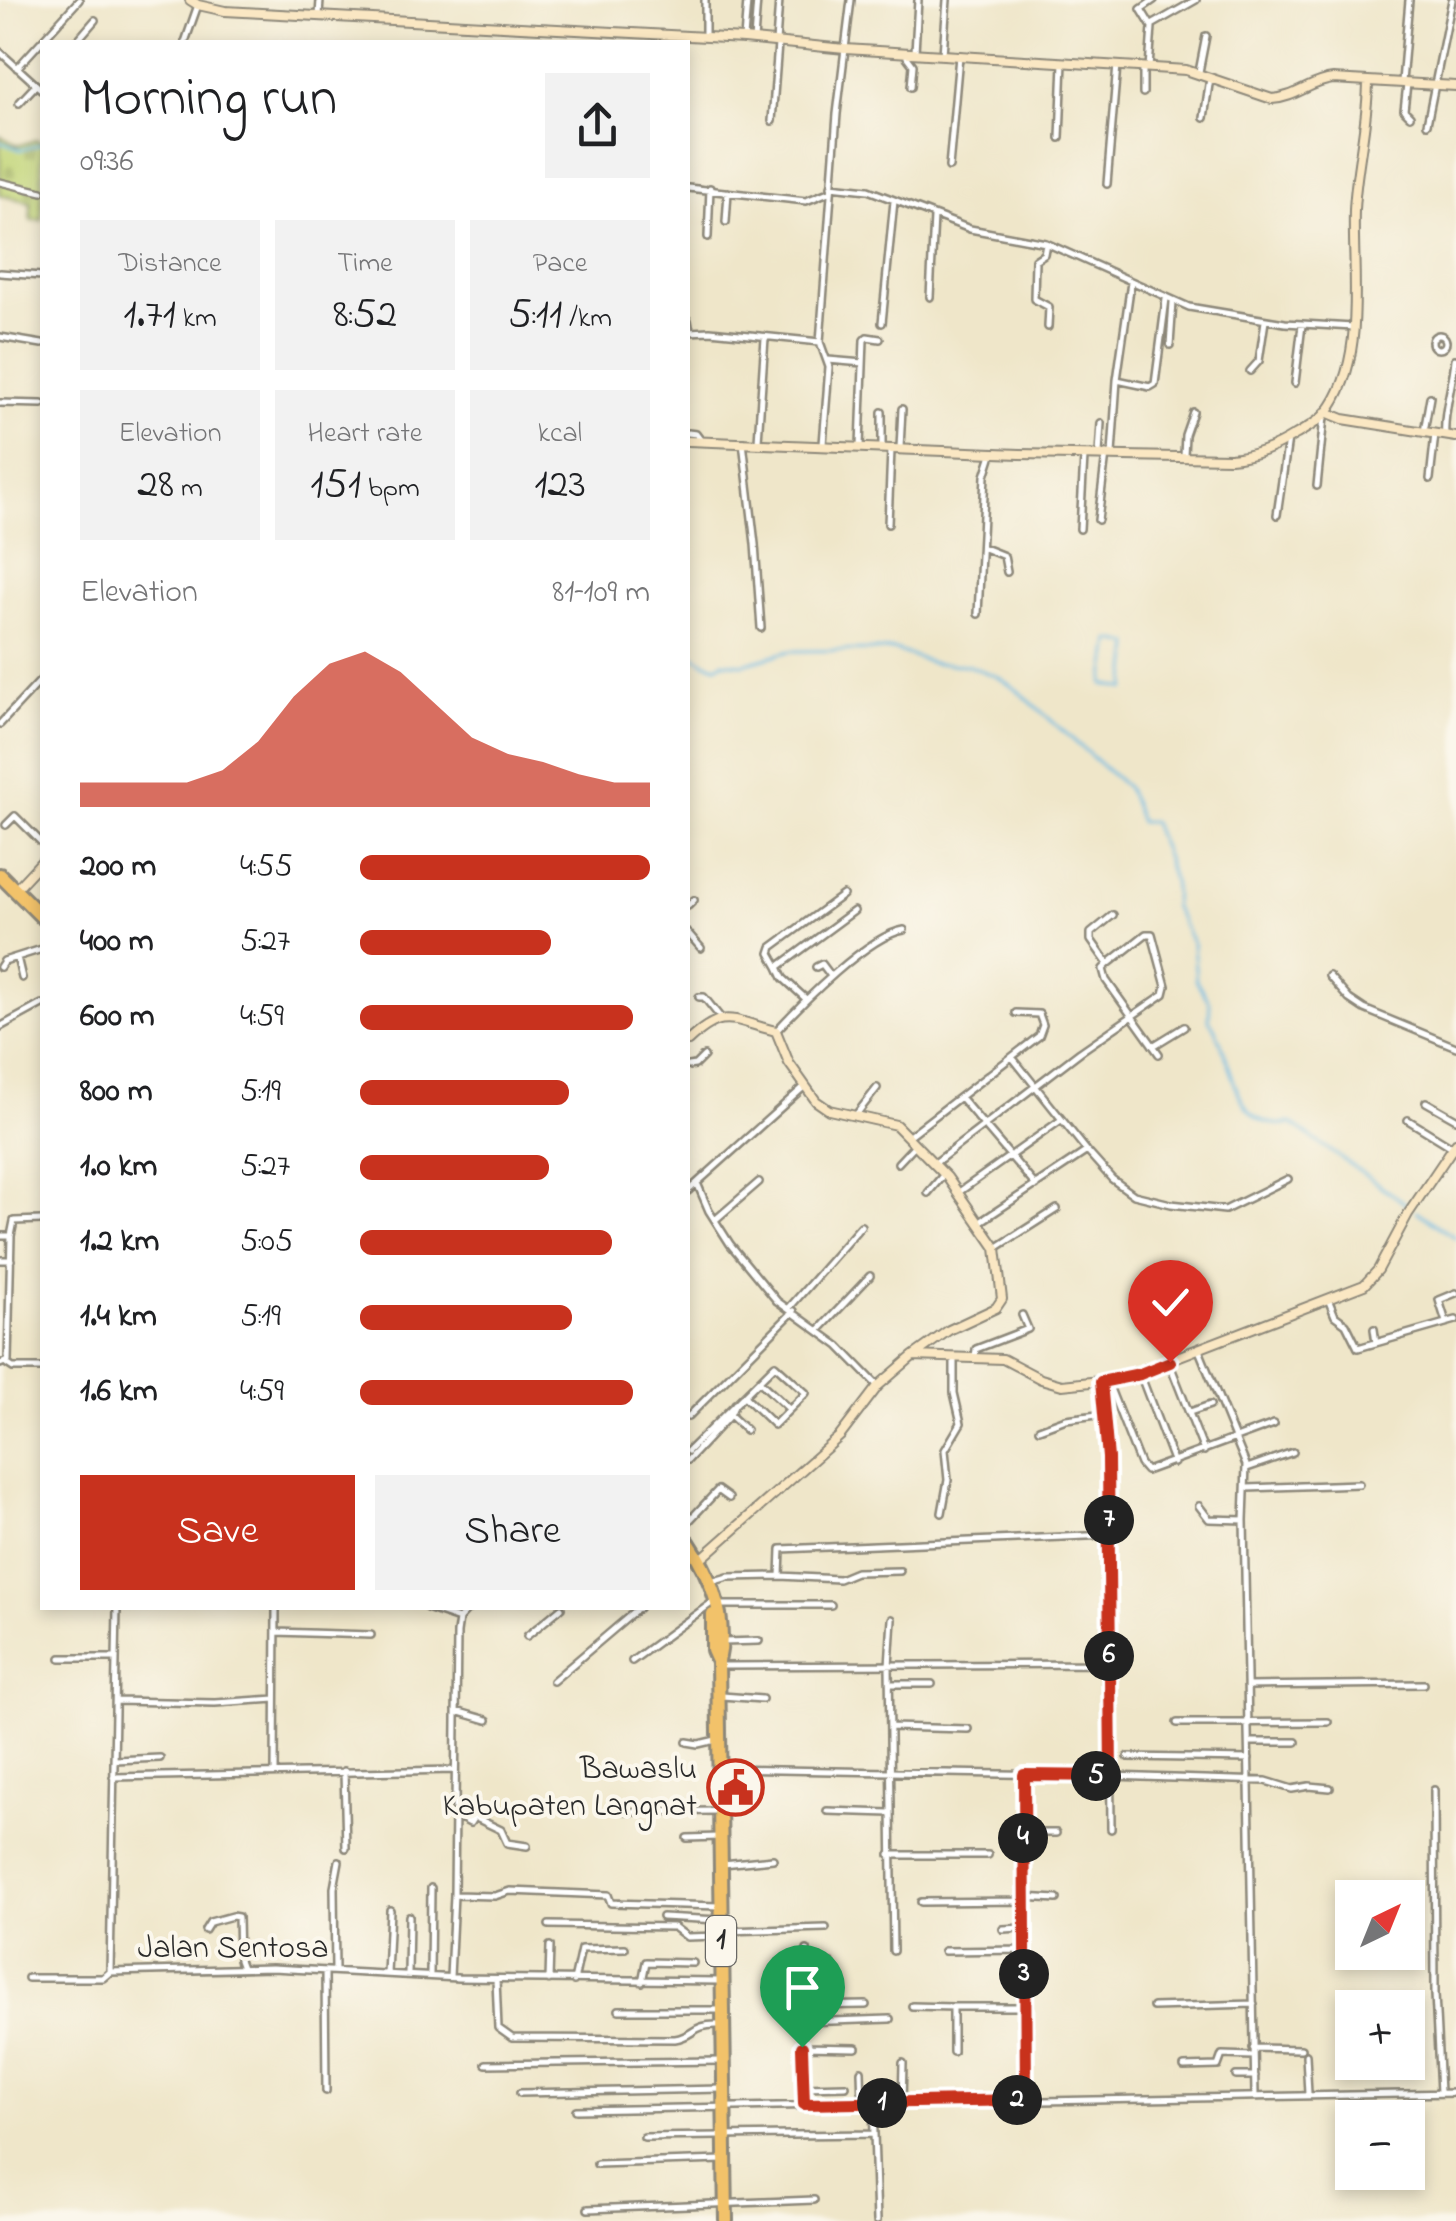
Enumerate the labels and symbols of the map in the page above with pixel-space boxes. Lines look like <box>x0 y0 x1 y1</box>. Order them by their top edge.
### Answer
pin <box>1128 1260 1213 1363</box>
pin: 7 <box>1084 1495 1134 1545</box>
pin: 6 <box>1084 1631 1134 1681</box>
place label: Bawaslu Kabupaten Langnat <box>442 1747 697 1831</box>
pin: 5 <box>1071 1751 1121 1801</box>
public building icon: Bawaslu Kabupaten Langnat <box>706 1758 766 1818</box>
pin: 4 <box>998 1813 1048 1863</box>
north arrow <box>1335 1880 1425 1970</box>
road number: 1 <box>706 1916 736 1966</box>
street label: Jalan Sentosa <box>138 1926 328 1973</box>
pin <box>760 1945 845 2048</box>
pin: 3 <box>999 1949 1049 1999</box>
pin: 2 <box>992 2075 1042 2125</box>
pin: 1 <box>857 2078 907 2128</box>

